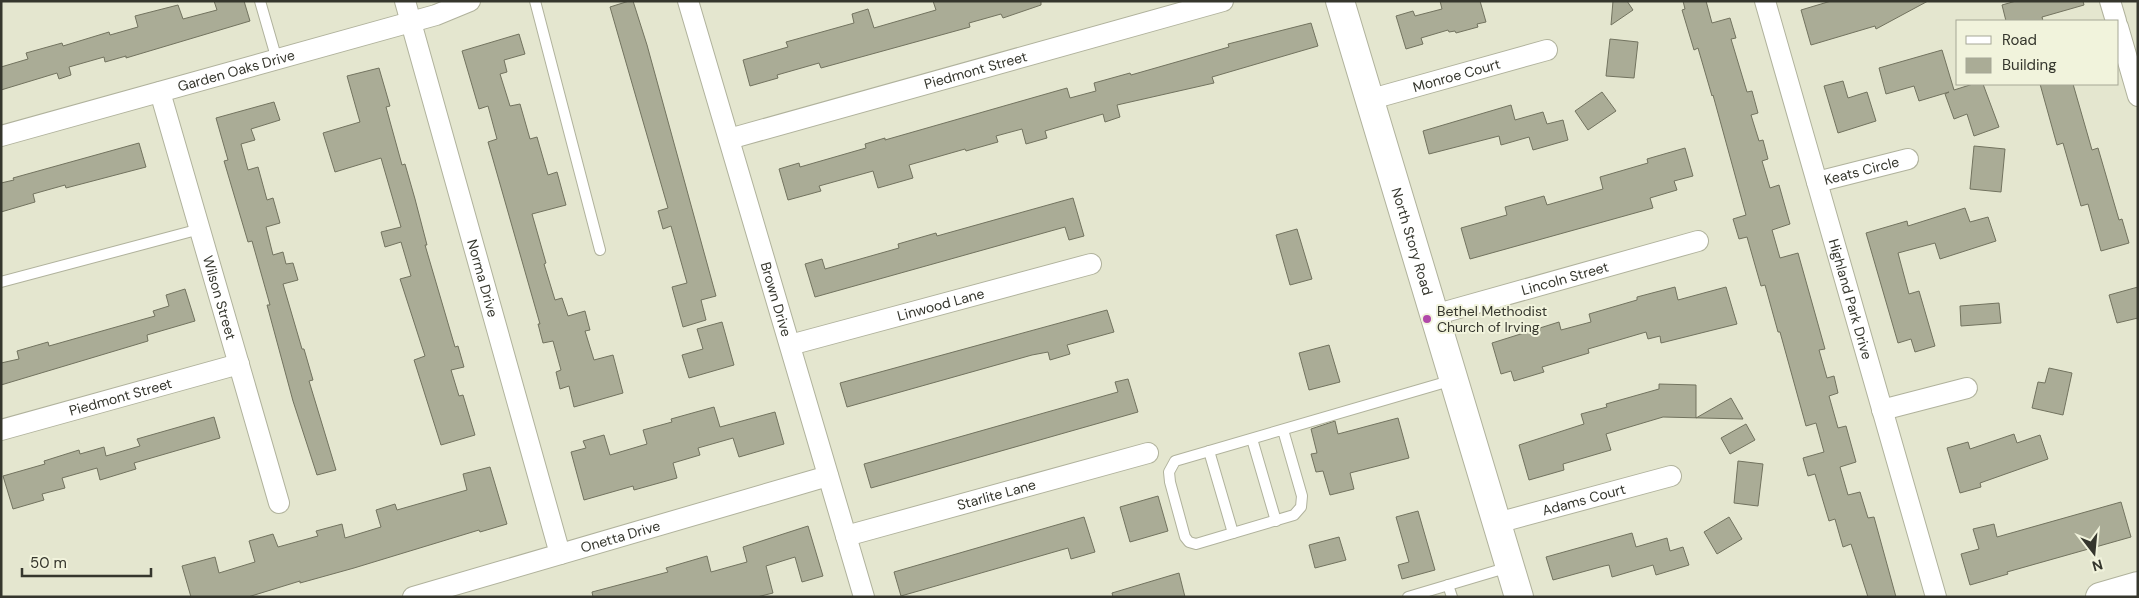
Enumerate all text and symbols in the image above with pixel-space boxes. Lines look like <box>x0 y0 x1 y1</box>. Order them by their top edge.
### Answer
legend <box>1956 20 2119 85</box>
text: Road <box>2002 30 2037 50</box>
street label: Garden Oaks Drive <box>175 46 297 95</box>
street label: Piedmont Street <box>922 47 1029 93</box>
street label: Monroe Court <box>1411 54 1502 96</box>
text: Building <box>2002 55 2057 75</box>
street label: Keats Circle <box>1822 153 1901 189</box>
street label: North Story Road <box>1388 185 1437 297</box>
street label: Norma Drive <box>463 237 502 319</box>
street label: Highland Park Drive <box>1825 237 1876 361</box>
street label: Wilson Street <box>199 253 240 342</box>
street label: Lincoln Street <box>1519 258 1611 299</box>
street label: Brown Drive <box>757 260 796 339</box>
street label: Linwood Lane <box>895 284 986 325</box>
place label: Bethel Methodist Church of Irving <box>1437 302 1547 336</box>
marker: Bethel Methodist Church of Irving <box>1421 313 1433 325</box>
street label: Piedmont Street <box>67 374 174 420</box>
street label: Starlite Lane <box>955 475 1038 514</box>
street label: Adams Court <box>1540 480 1628 519</box>
street label: Onetta Drive <box>578 516 662 557</box>
north arrow <box>2069 528 2119 578</box>
scale bar <box>22 546 151 578</box>
text: 50 m <box>30 553 67 573</box>
text: N <box>2090 555 2105 576</box>

